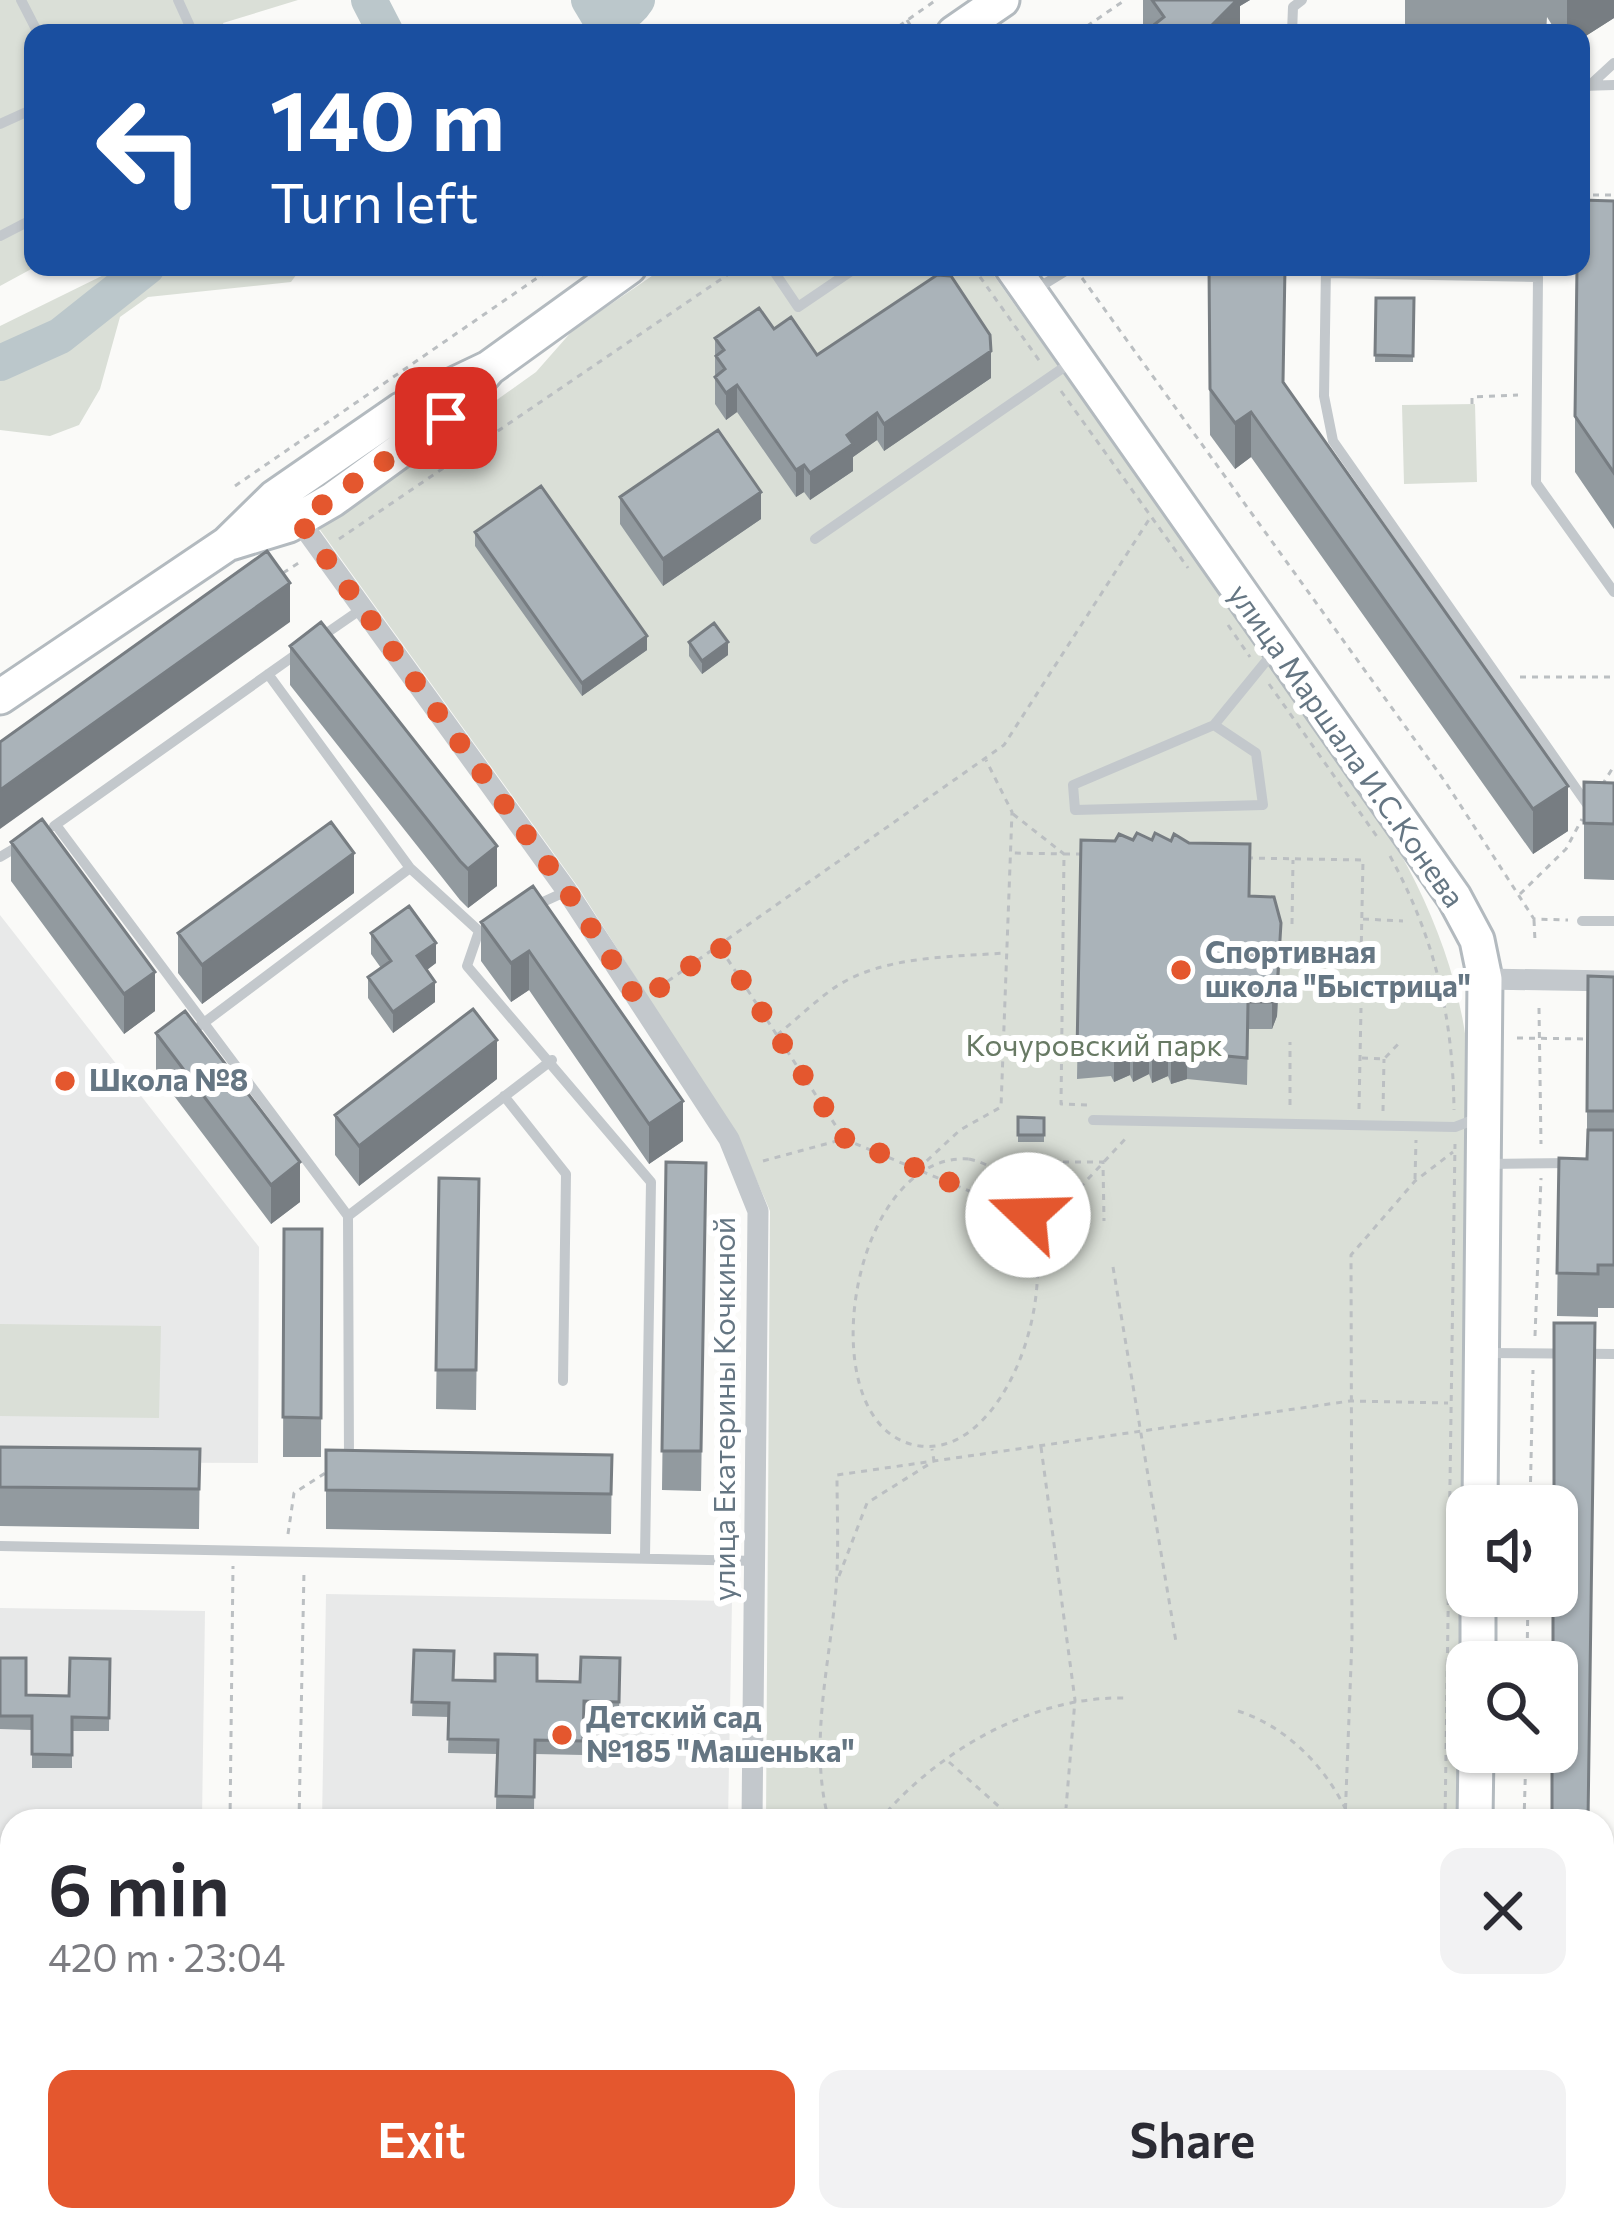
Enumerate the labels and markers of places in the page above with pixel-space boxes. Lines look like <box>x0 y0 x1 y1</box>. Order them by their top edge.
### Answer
pin <box>395 367 497 469</box>
place label: Спортивная школа "Быстрица" <box>1205 932 1471 1003</box>
marker: Спортивная школа "Быстрица" <box>1168 957 1194 983</box>
place label: Школа №8 <box>89 1060 248 1097</box>
marker: Школа №8 <box>52 1068 78 1094</box>
place label: Детский сад №185 "Машенька" <box>586 1697 855 1768</box>
marker: Детский сад №185 "Машенька" <box>549 1722 575 1748</box>

